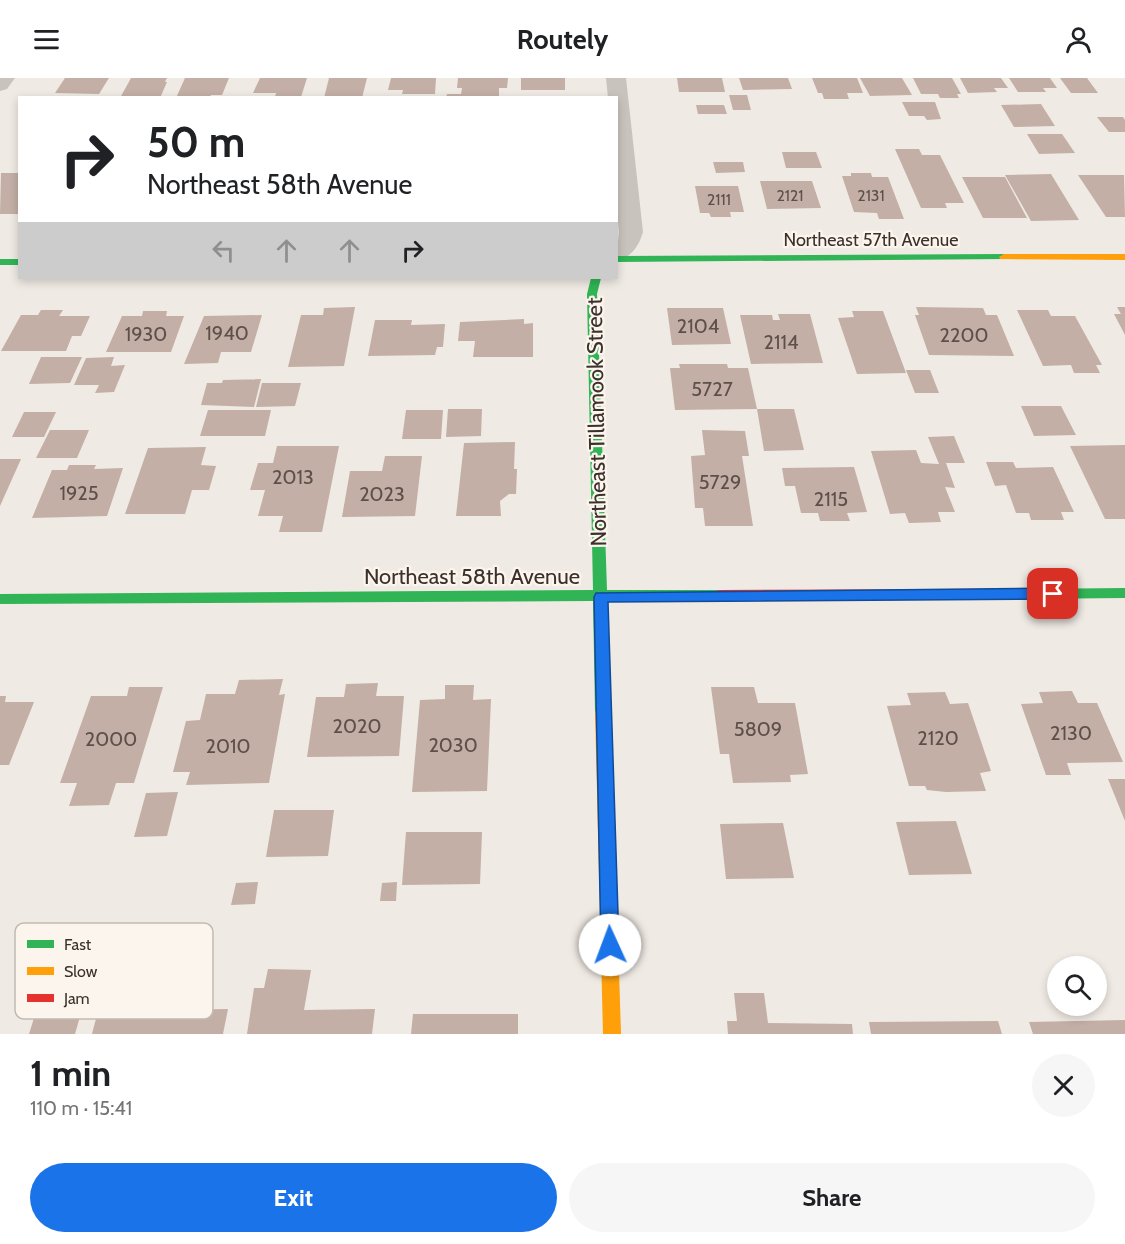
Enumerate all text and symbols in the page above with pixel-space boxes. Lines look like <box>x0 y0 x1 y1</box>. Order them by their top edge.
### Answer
icon: menu <box>30 23 63 56</box>
text: Routely <box>517 23 608 56</box>
icon: person <box>1062 23 1095 56</box>
text: 50 m <box>147 116 245 168</box>
icon: right <box>48 120 126 198</box>
text: Northeast 58th Avenue <box>147 168 412 201</box>
house number: 2121 <box>776 186 804 205</box>
house number: 2131 <box>857 186 885 205</box>
house number: 2111 <box>707 190 731 209</box>
street label: Northeast 57th Avenue <box>784 229 959 251</box>
icon: left <box>207 234 240 267</box>
icon: ahead <box>270 234 303 267</box>
icon: ahead <box>333 234 366 267</box>
icon: right <box>396 234 429 267</box>
street label: Northeast Tillamook Street <box>581 297 612 547</box>
house number: 2104 <box>677 314 720 338</box>
house number: 1940 <box>205 321 249 345</box>
house number: 1930 <box>125 322 167 346</box>
house number: 2200 <box>940 323 988 347</box>
house number: 2114 <box>763 330 799 354</box>
house number: 5727 <box>691 377 733 401</box>
house number: 2013 <box>272 465 314 489</box>
house number: 5729 <box>699 470 741 494</box>
house number: 1925 <box>59 481 99 505</box>
house number: 2023 <box>359 482 405 506</box>
house number: 2115 <box>814 487 848 511</box>
street label: Northeast 58th Avenue <box>364 563 580 590</box>
pin <box>1027 568 1078 619</box>
icon: arrive <box>1036 577 1069 610</box>
house number: 2020 <box>333 714 381 738</box>
house number: 5809 <box>734 717 782 741</box>
house number: 2130 <box>1050 721 1092 745</box>
house number: 2120 <box>917 726 959 750</box>
house number: 2000 <box>85 727 137 751</box>
house number: 2030 <box>428 733 478 757</box>
house number: 2010 <box>206 734 250 758</box>
position arrow <box>578 913 642 977</box>
legend <box>15 923 213 1019</box>
text: Fast <box>64 935 92 954</box>
map controls <box>1047 956 1107 1016</box>
button: search <box>1047 956 1107 1016</box>
text: Slow <box>64 962 98 981</box>
text: Jam <box>63 989 90 1008</box>
text: 1 min <box>30 1051 111 1095</box>
button: close <box>1032 1054 1095 1117</box>
text: 110 m · 15:41 <box>30 1096 132 1120</box>
button: Exit <box>30 1163 557 1232</box>
button: Share <box>569 1163 1095 1232</box>

